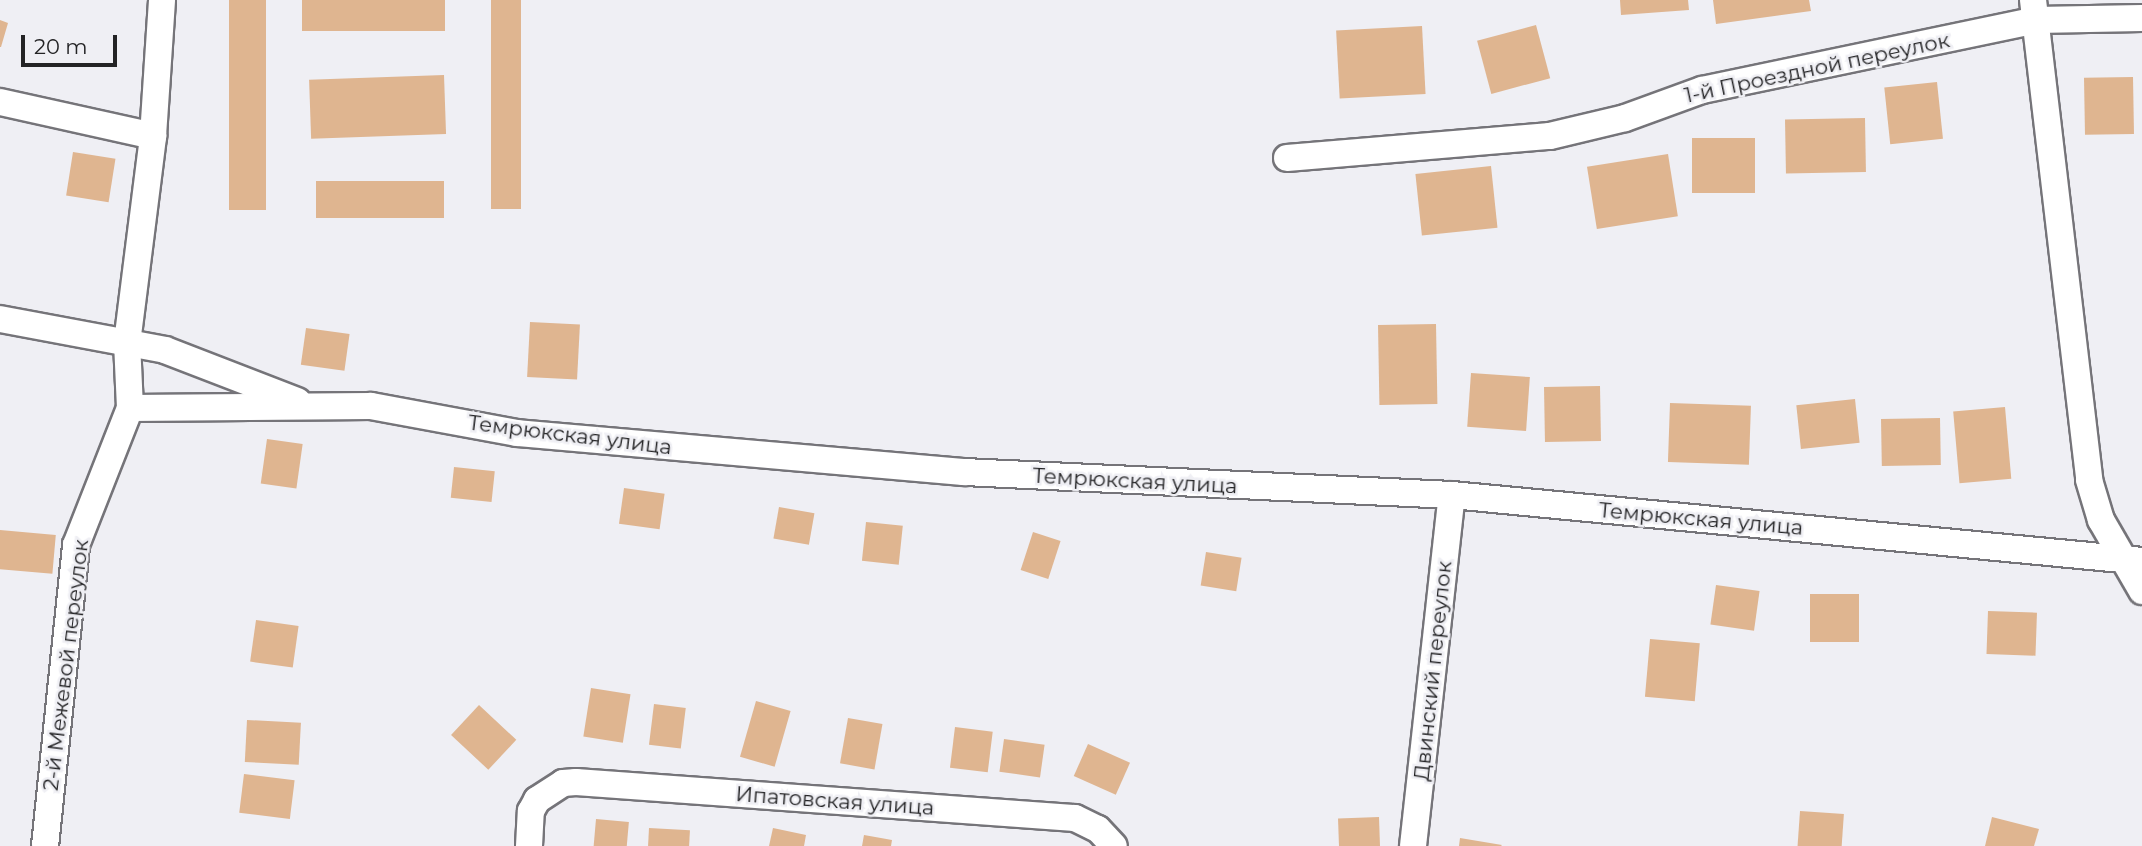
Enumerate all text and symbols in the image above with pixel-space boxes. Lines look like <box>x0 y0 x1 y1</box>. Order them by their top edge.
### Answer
scale bar <box>24 21 121 65</box>
street label: 1-й Проездной переулок <box>1682 28 1952 108</box>
text: 20 m <box>34 34 88 59</box>
street label: Темрюкская улица <box>467 410 673 460</box>
street label: Темрюкская улица <box>1032 463 1238 499</box>
street label: Темрюкская улица <box>1598 498 1804 540</box>
street label: 2-й Межевой переулок <box>38 538 94 792</box>
street label: Двинский переулок <box>1409 560 1457 782</box>
street label: Ипатовская улица <box>735 781 935 821</box>

